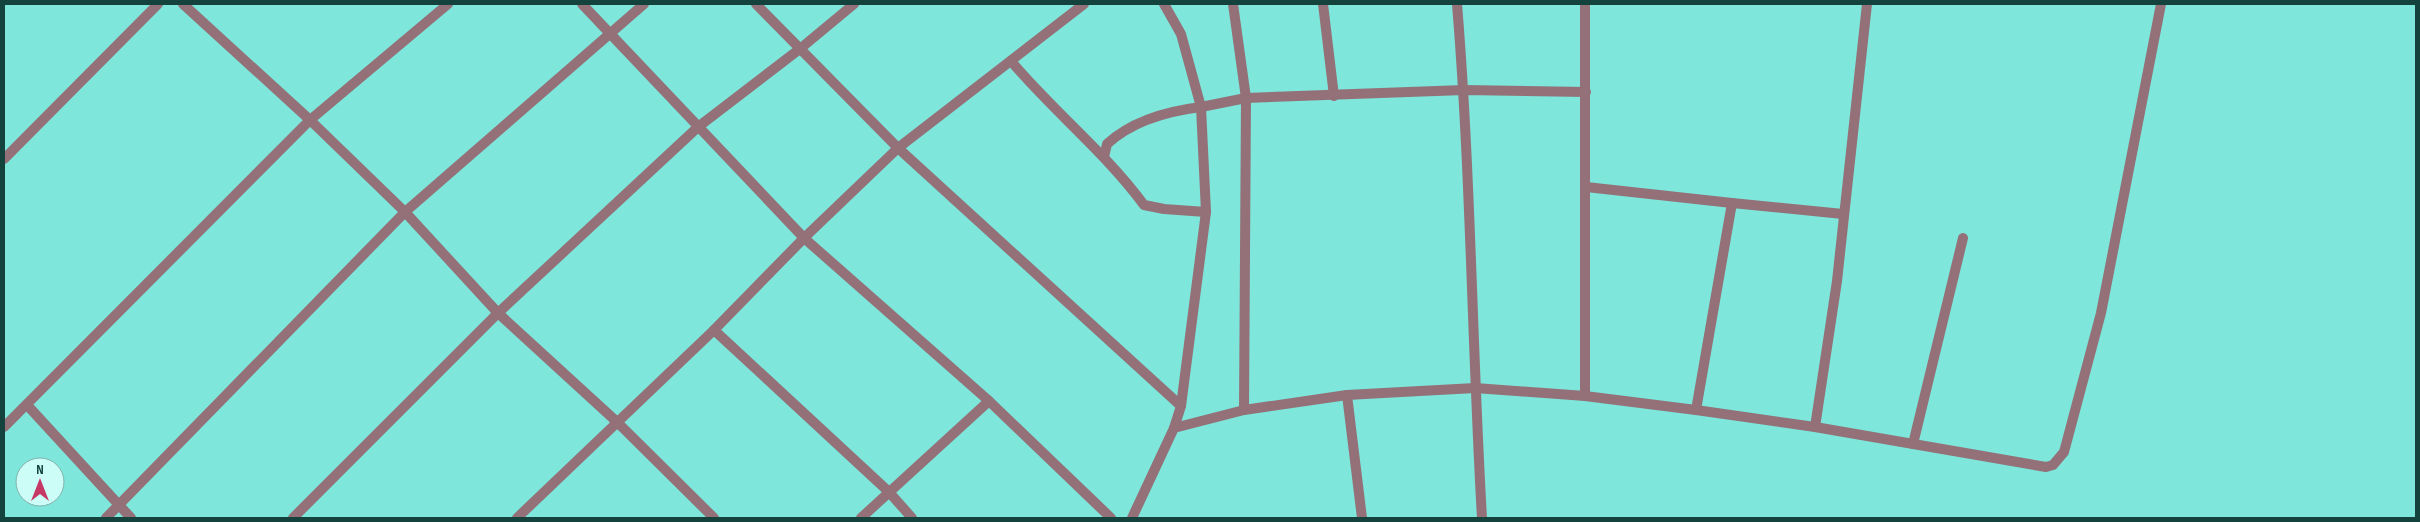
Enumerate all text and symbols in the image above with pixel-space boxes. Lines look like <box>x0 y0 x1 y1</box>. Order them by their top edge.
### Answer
north arrow <box>15 457 65 507</box>
text: N <box>36 461 44 478</box>

